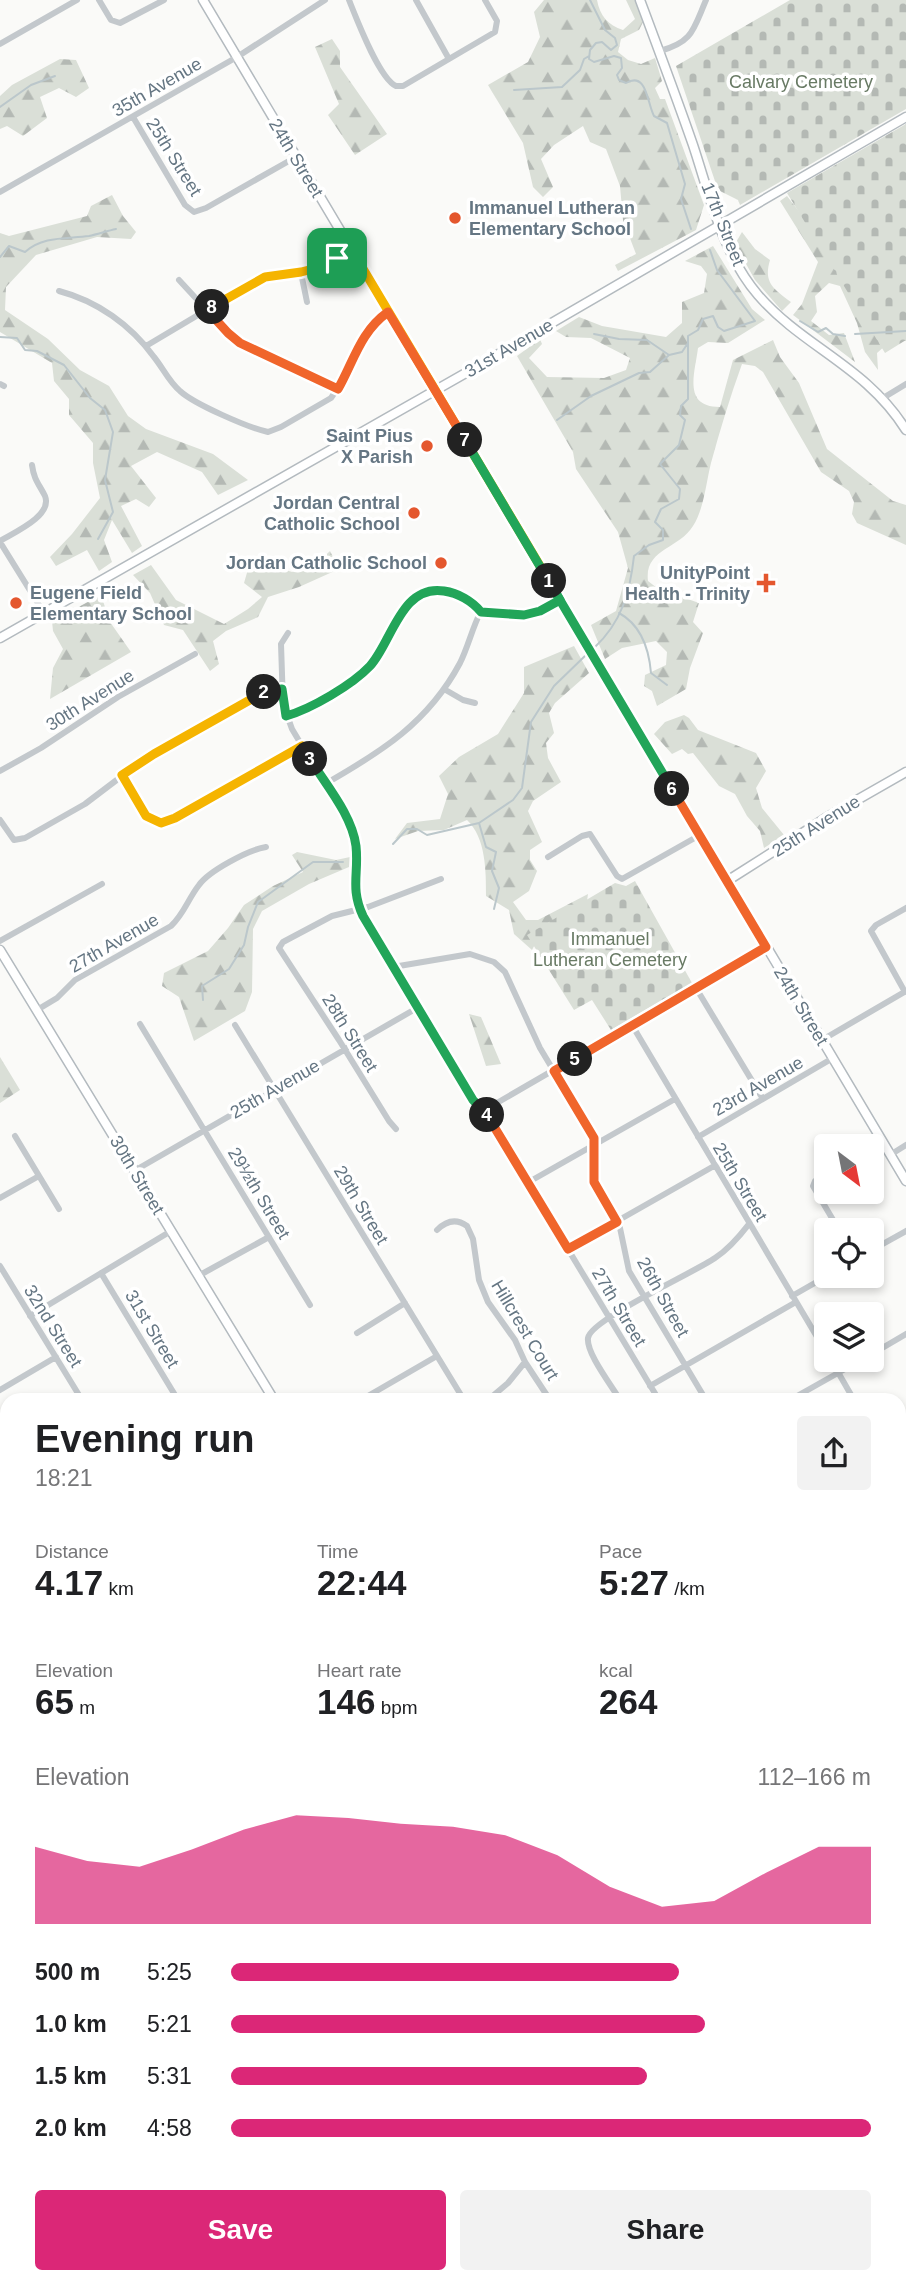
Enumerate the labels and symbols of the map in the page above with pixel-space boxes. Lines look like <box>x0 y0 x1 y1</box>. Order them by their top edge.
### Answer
street label: 35th Avenue <box>109 53 205 121</box>
park label: Calvary Cemetery <box>729 72 873 92</box>
street label: 25th Street <box>142 114 206 200</box>
street label: 24th Street <box>265 115 327 201</box>
street label: 17th Street <box>697 179 749 269</box>
place label: Immanuel Lutheran Elementary School <box>469 198 635 239</box>
marker: Immanuel Lutheran Elementary School <box>447 210 463 226</box>
pin <box>307 228 367 288</box>
pin: 8 <box>194 290 230 324</box>
street label: 31st Avenue <box>461 315 557 381</box>
pin: 7 <box>448 422 482 458</box>
place label: Saint Pius X Parish <box>326 426 413 467</box>
marker: Saint Pius X Parish <box>419 438 435 454</box>
place label: Jordan Central Catholic School <box>264 493 400 534</box>
marker: Jordan Central Catholic School <box>406 505 422 521</box>
place label: Jordan Catholic School <box>226 553 427 573</box>
marker: Jordan Catholic School <box>433 555 449 571</box>
place label: UnityPoint Health - Trinity <box>625 563 750 604</box>
pin: 1 <box>532 564 566 598</box>
marker: UnityPoint Health - Trinity <box>756 573 776 593</box>
place label: Eugene Field Elementary School <box>30 583 192 624</box>
marker: Eugene Field Elementary School <box>8 595 24 611</box>
street label: 30th Avenue <box>42 665 138 735</box>
pin: 2 <box>246 674 282 710</box>
pin: 3 <box>292 742 328 776</box>
pin: 6 <box>654 772 690 806</box>
street label: 25th Avenue <box>768 791 864 861</box>
street label: 27th Avenue <box>66 909 162 977</box>
park label: Immanuel Lutheran Cemetery <box>533 929 687 970</box>
street label: 24th Street <box>770 963 832 1049</box>
street label: 28th Street <box>318 990 382 1076</box>
pin: 5 <box>558 1042 592 1076</box>
street label: 23rd Avenue <box>709 1052 807 1120</box>
street label: 25th Avenue <box>227 1055 323 1123</box>
pin: 4 <box>470 1098 504 1132</box>
street label: 30th Street <box>106 1132 168 1218</box>
north arrow <box>814 1134 884 1204</box>
street label: 25th Street <box>709 1139 771 1225</box>
street label: 29½th Street <box>224 1144 294 1242</box>
street label: 29th Street <box>330 1162 392 1248</box>
street label: 26th Street <box>633 1254 693 1340</box>
street label: 27th Street <box>588 1264 650 1350</box>
street label: Hillcrest Court <box>487 1276 563 1384</box>
street label: 32nd Street <box>20 1281 86 1371</box>
street label: 31st Street <box>121 1287 183 1371</box>

